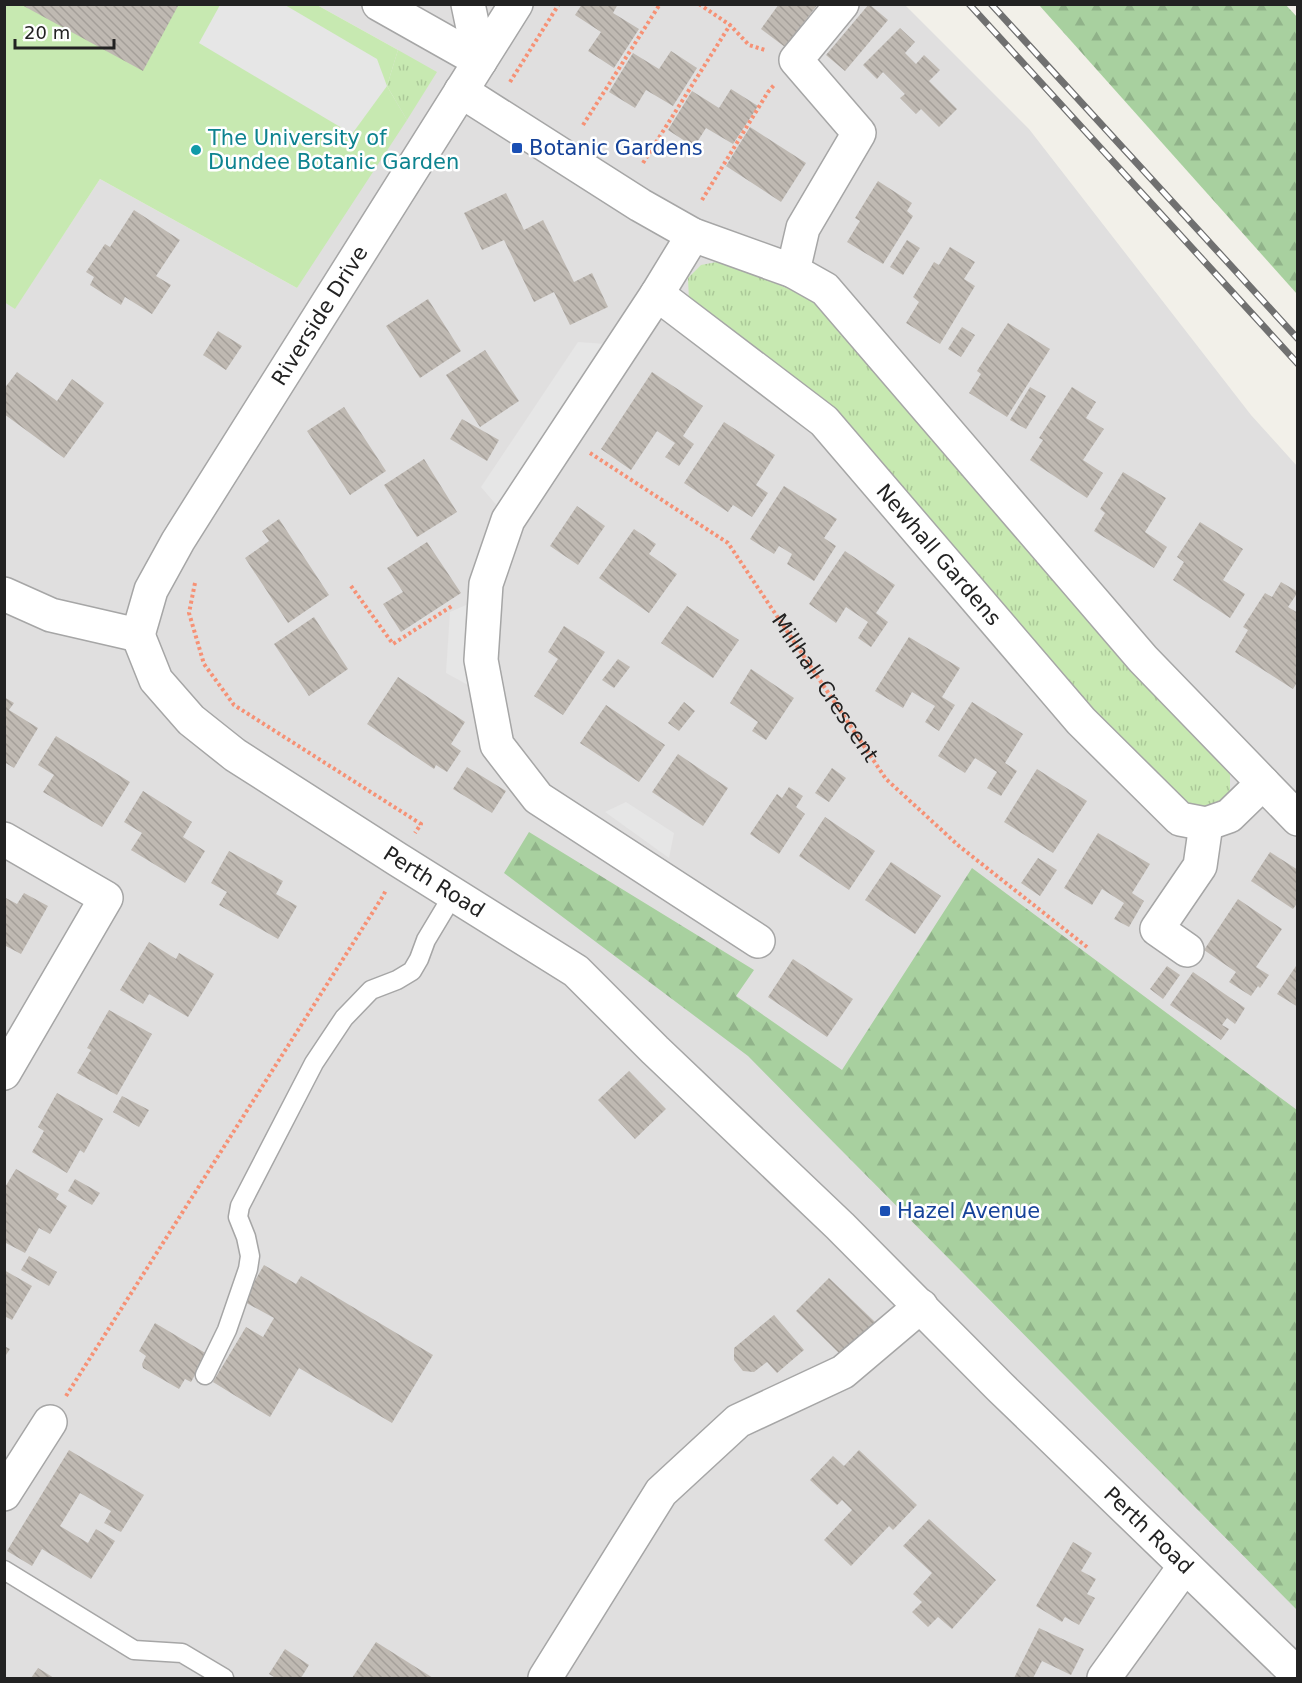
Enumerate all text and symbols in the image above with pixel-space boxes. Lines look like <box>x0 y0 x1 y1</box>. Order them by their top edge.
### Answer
scale bar <box>15 12 114 50</box>
text: 20 m <box>24 22 70 43</box>
place label: The University of Dundee Botanic Garden <box>207 126 459 174</box>
place label: Botanic Gardens <box>529 136 703 160</box>
marker: Botanic Gardens <box>510 141 524 155</box>
marker: The University of Dundee Botanic Garden <box>189 143 203 157</box>
street label: Riverside Drive <box>267 242 373 390</box>
street label: Newhall Gardens <box>872 479 1006 630</box>
street label: Millhall Crescent <box>767 609 883 766</box>
street label: Perth Road <box>379 842 489 923</box>
place label: Hazel Avenue <box>897 1199 1040 1223</box>
marker: Hazel Avenue <box>878 1204 892 1218</box>
street label: Perth Road <box>1099 1482 1198 1579</box>

